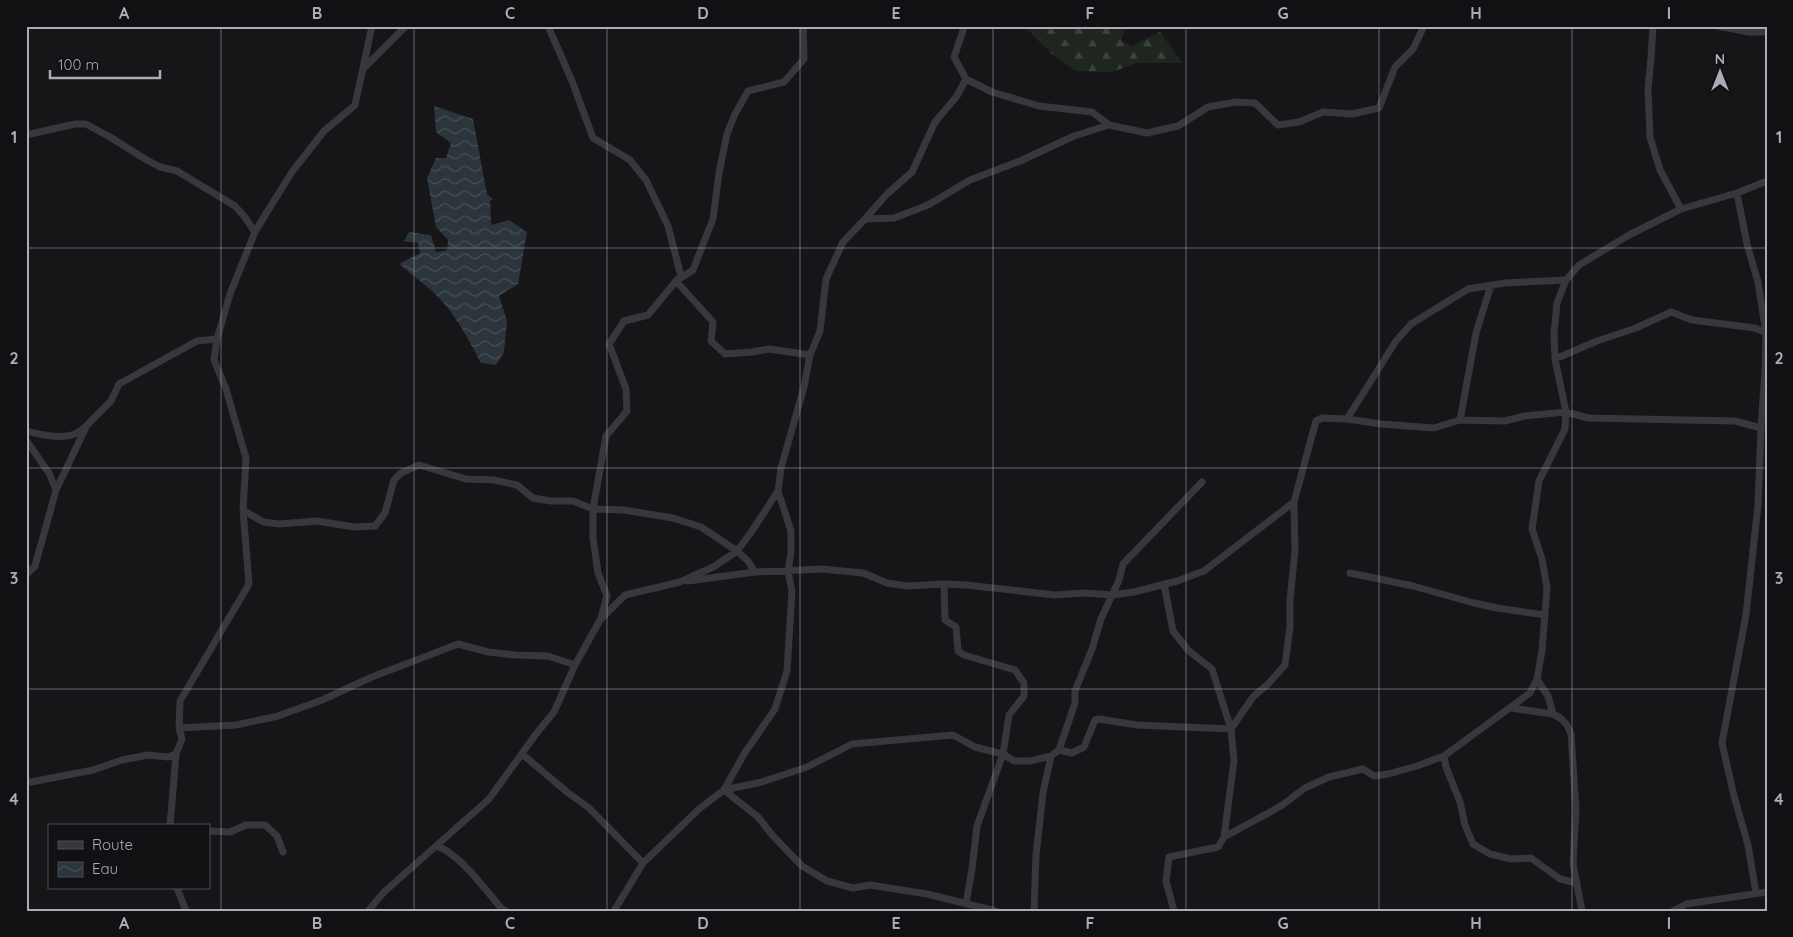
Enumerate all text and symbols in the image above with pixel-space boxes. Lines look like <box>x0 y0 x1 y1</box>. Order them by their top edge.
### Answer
text: A <box>119 3 130 23</box>
text: B <box>312 3 322 23</box>
text: C <box>505 3 515 23</box>
text: D <box>697 3 709 23</box>
text: E <box>891 3 901 23</box>
text: F <box>1086 3 1095 23</box>
text: G <box>1277 3 1289 23</box>
text: H <box>1470 3 1482 23</box>
text: I <box>1667 3 1671 23</box>
scale bar <box>50 48 160 80</box>
north arrow <box>1696 48 1746 98</box>
text: N <box>1715 50 1725 68</box>
text: 100 m <box>58 55 99 74</box>
text: 1 <box>11 127 17 147</box>
text: 1 <box>1776 127 1782 147</box>
text: 2 <box>9 348 19 368</box>
text: 2 <box>1774 348 1784 368</box>
text: 3 <box>10 568 18 588</box>
text: 3 <box>1775 568 1783 588</box>
text: 4 <box>9 789 19 809</box>
text: 4 <box>1774 789 1784 809</box>
legend <box>48 824 210 890</box>
text: Route <box>92 835 133 854</box>
text: Eau <box>92 859 118 878</box>
text: A <box>119 913 130 933</box>
text: B <box>312 913 322 933</box>
text: C <box>505 913 515 933</box>
text: D <box>697 913 709 933</box>
text: E <box>891 913 901 933</box>
text: F <box>1086 913 1095 933</box>
text: G <box>1277 913 1289 933</box>
text: H <box>1470 913 1482 933</box>
text: I <box>1667 913 1671 933</box>

